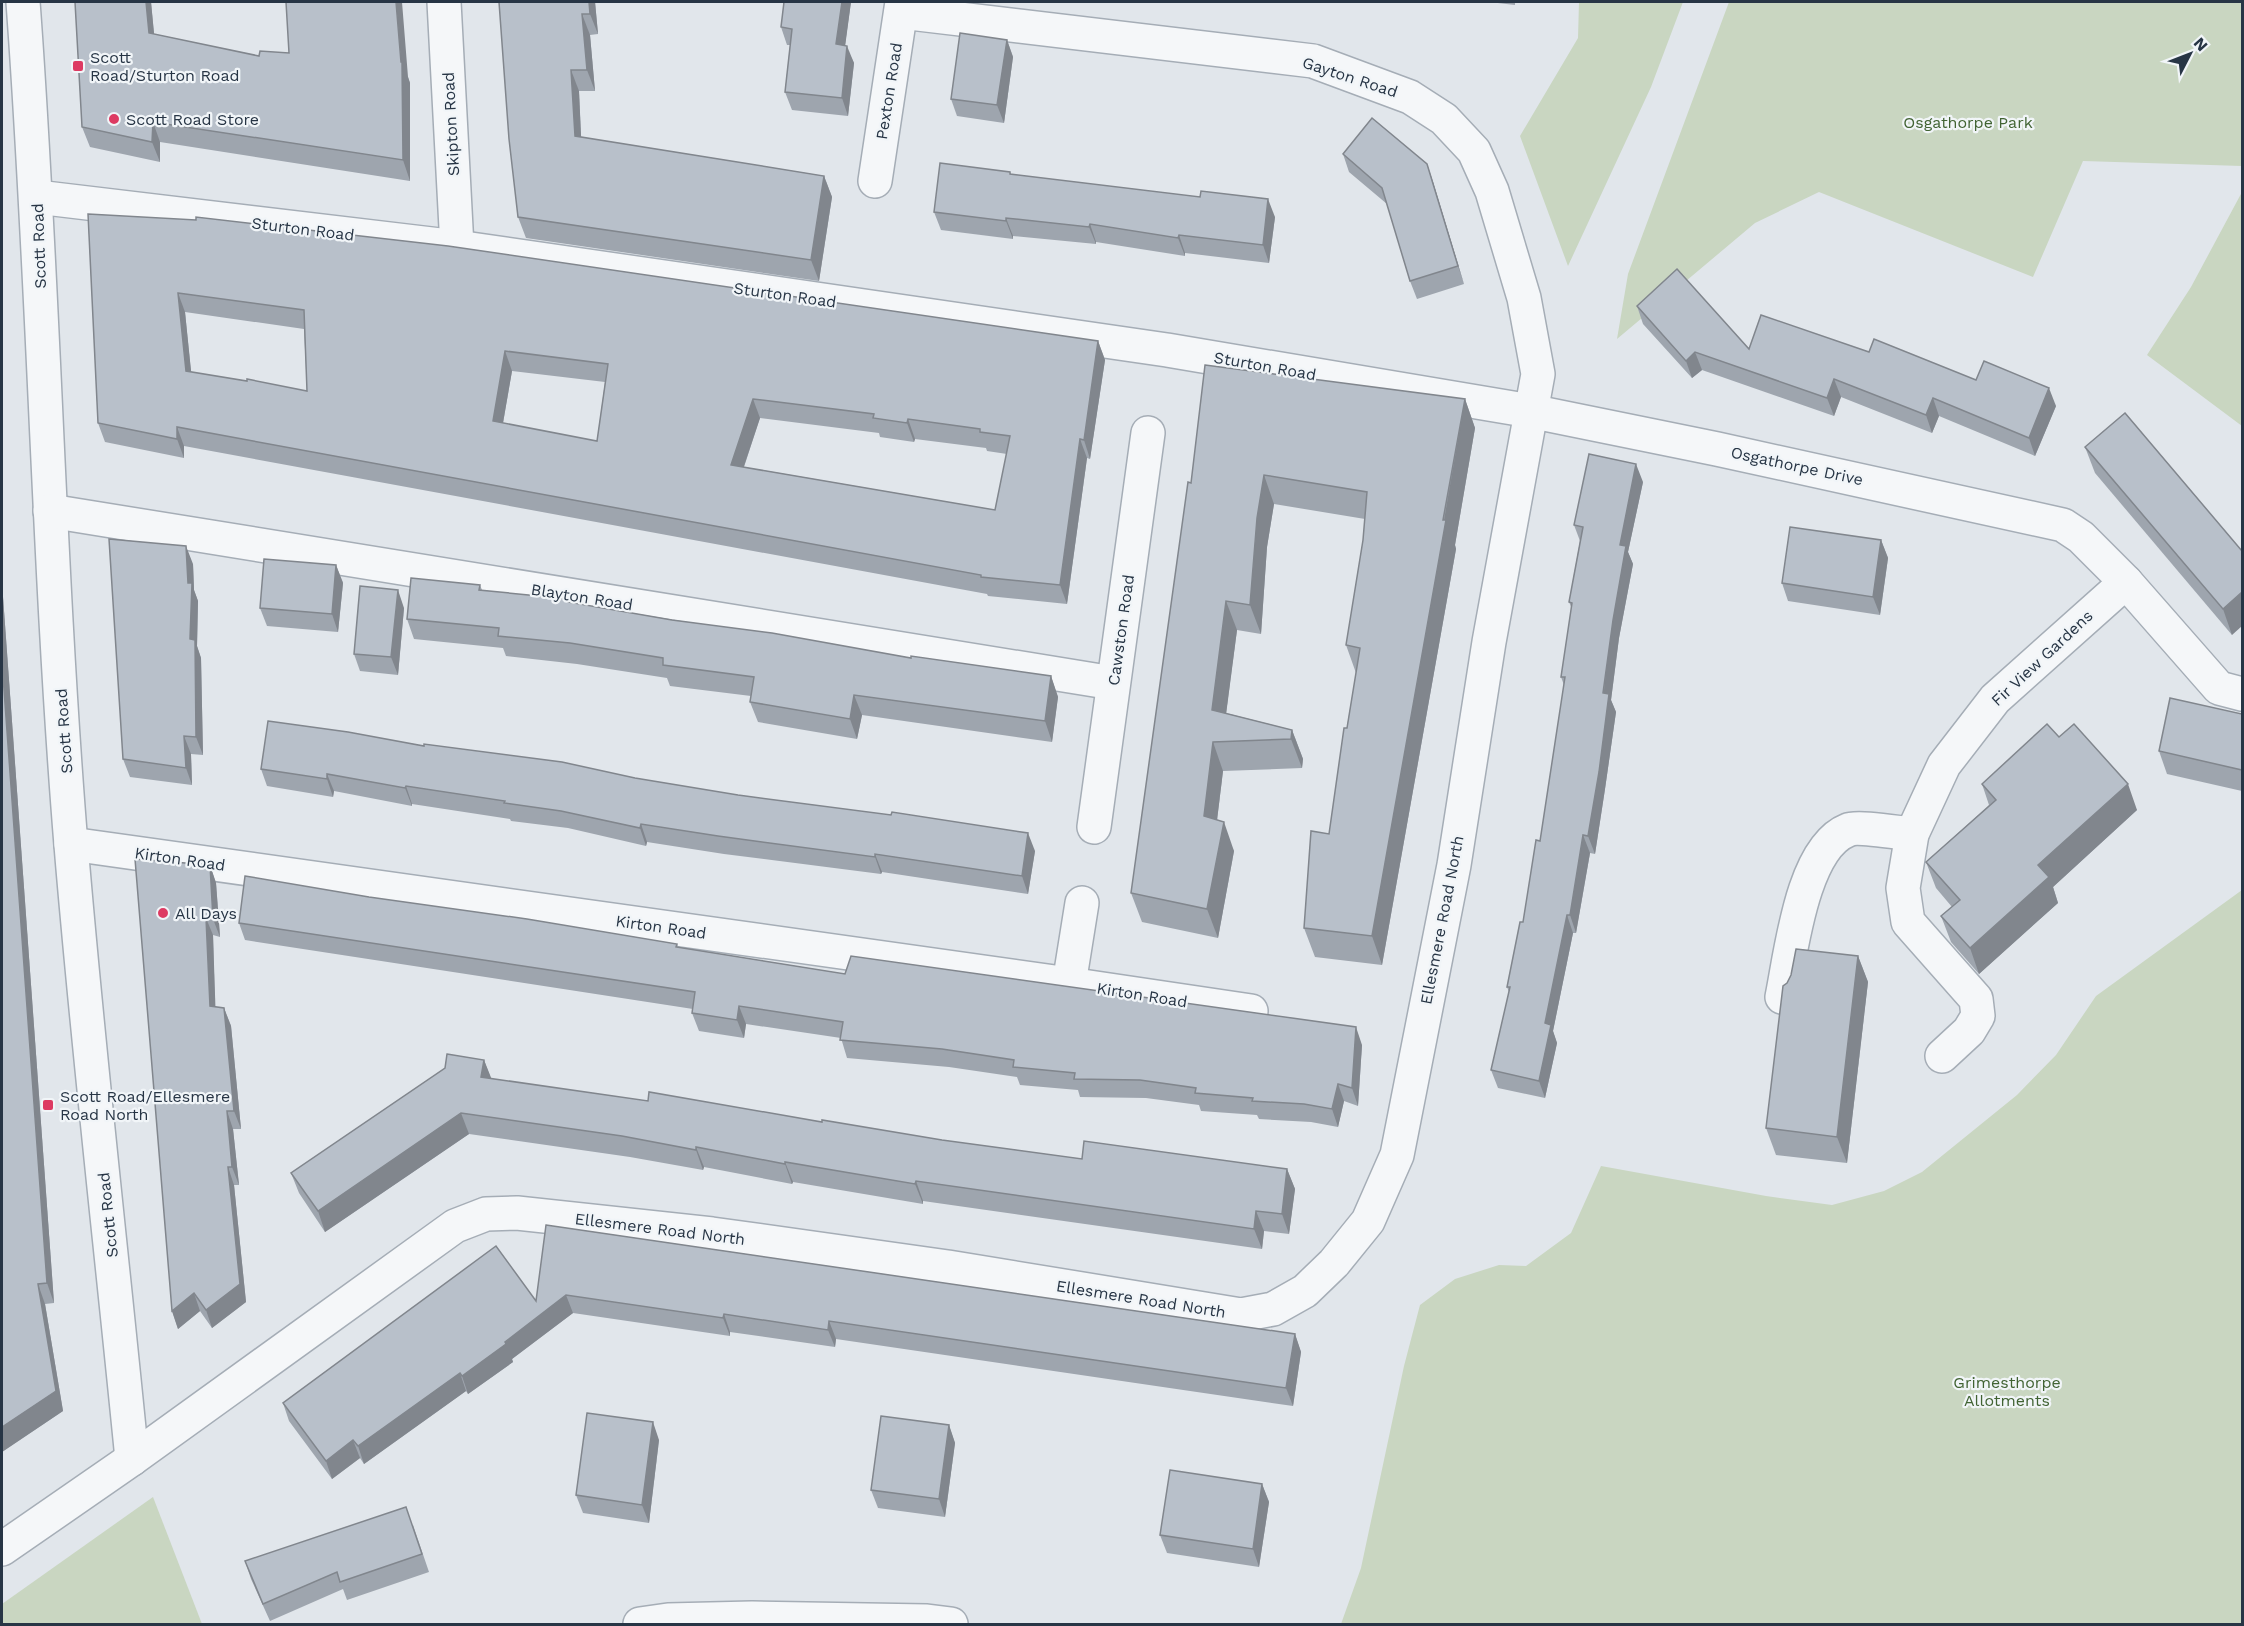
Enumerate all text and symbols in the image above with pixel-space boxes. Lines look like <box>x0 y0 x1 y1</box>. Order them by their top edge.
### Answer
north arrow <box>2160 24 2220 84</box>
text: N <box>2190 34 2212 55</box>
street label: Pexton Road <box>872 41 906 141</box>
place label: Scott Road/Sturton Road <box>90 48 239 85</box>
street label: Gayton Road <box>1300 53 1400 101</box>
marker: Scott Road/Sturton Road <box>71 59 85 73</box>
street label: Skipton Road <box>439 71 463 177</box>
place label: Scott Road Store <box>126 110 259 129</box>
marker: Scott Road Store <box>107 112 121 126</box>
park label: Osgathorpe Park <box>1903 113 2033 132</box>
street label: Scott Road <box>28 203 50 289</box>
street label: Sturton Road <box>250 213 356 245</box>
street label: Sturton Road <box>732 278 838 312</box>
street label: Sturton Road <box>1212 348 1318 384</box>
street label: Osgathorpe Drive <box>1729 443 1865 489</box>
street label: Cawston Road <box>1104 573 1138 687</box>
street label: Blayton Road <box>530 580 634 614</box>
street label: Fir View Gardens <box>1987 606 2097 710</box>
street label: Scott Road <box>52 688 76 774</box>
street label: Ellesmere Road North <box>1416 834 1468 1006</box>
street label: Kirton Road <box>133 843 227 875</box>
place label: All Days <box>175 904 237 923</box>
marker: All Days <box>156 906 170 920</box>
street label: Kirton Road <box>614 911 708 943</box>
street label: Kirton Road <box>1095 978 1189 1012</box>
place label: Scott Road/Ellesmere Road North <box>60 1087 230 1124</box>
marker: Scott Road/Ellesmere Road North <box>41 1098 55 1112</box>
street label: Scott Road <box>94 1171 122 1259</box>
street label: Ellesmere Road North <box>574 1209 746 1249</box>
street label: Ellesmere Road North <box>1055 1276 1227 1322</box>
park label: Grimesthorpe Allotments <box>1953 1373 2061 1410</box>

